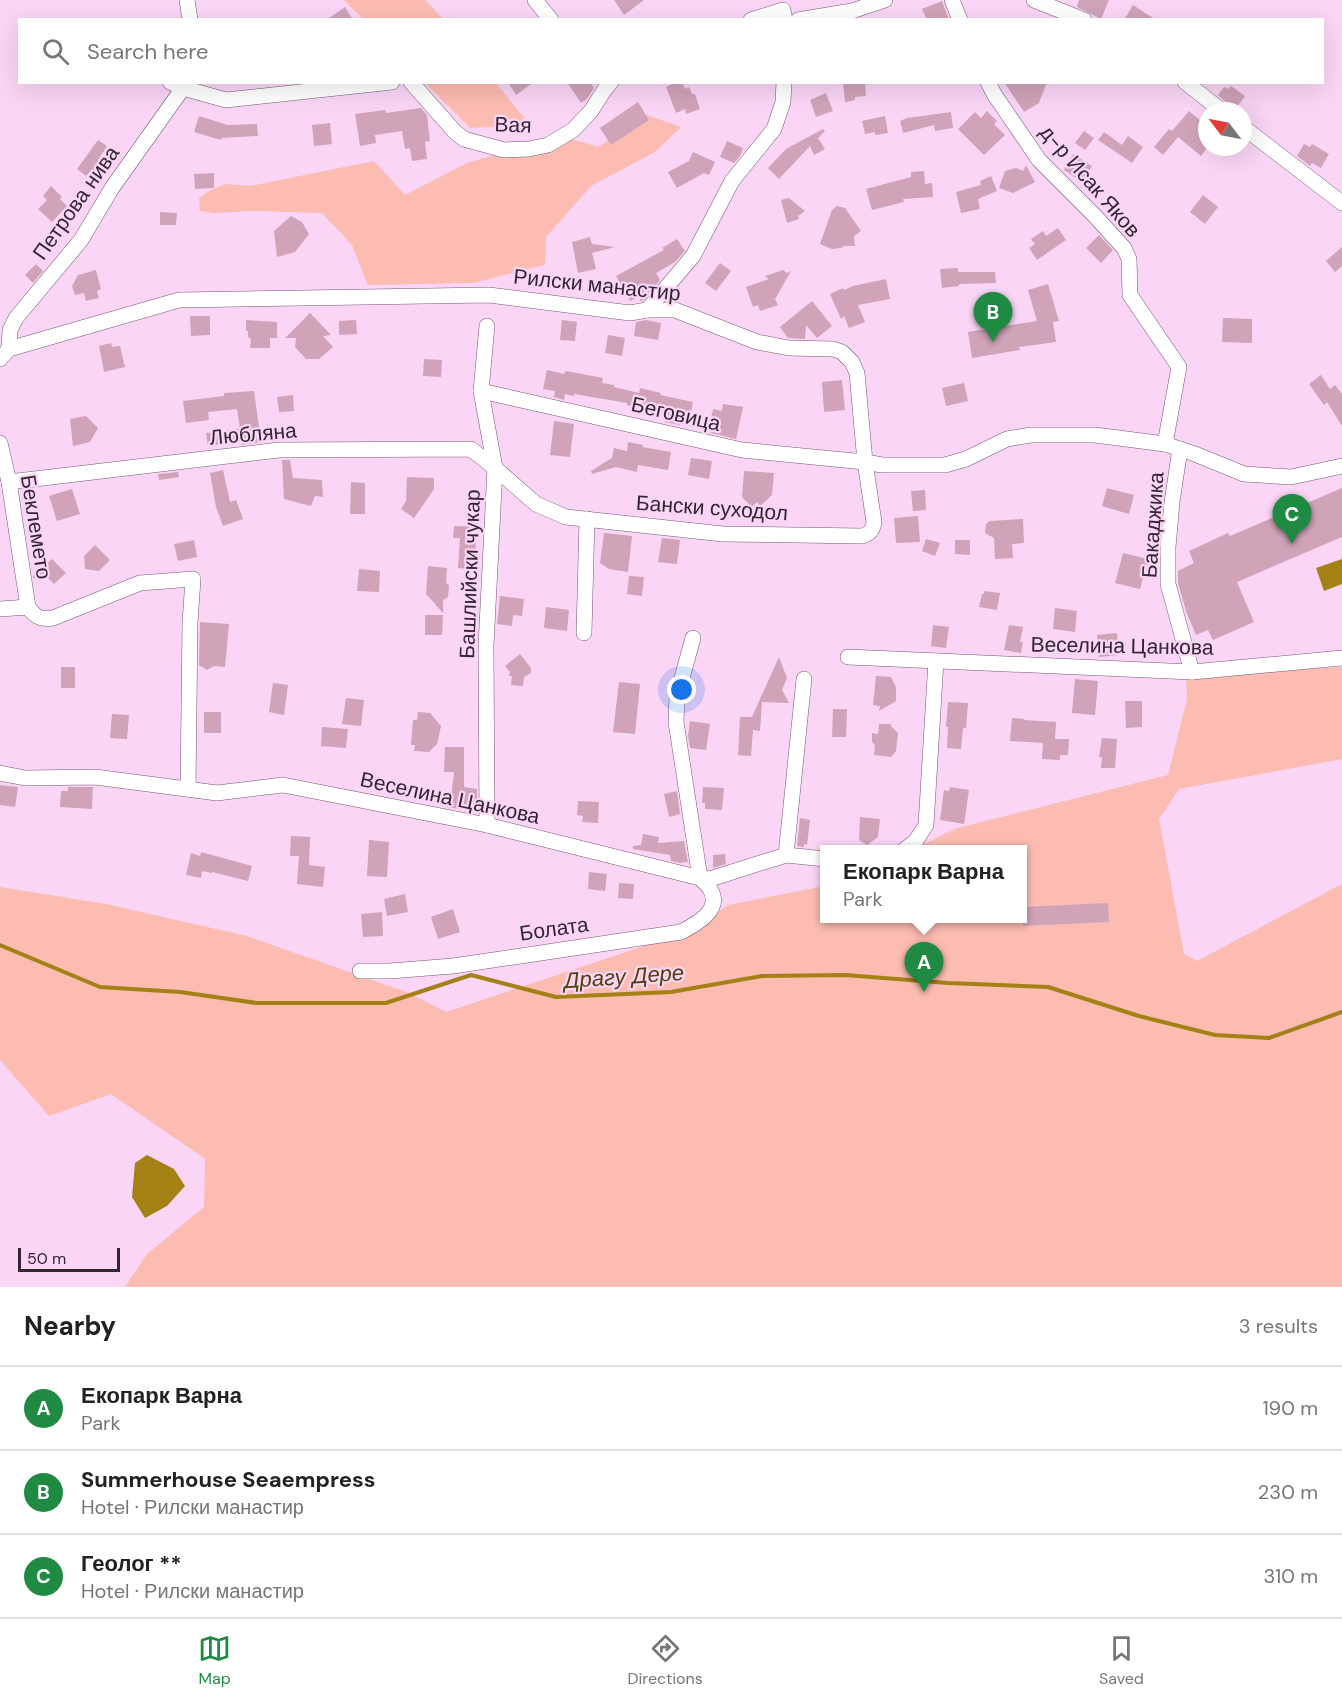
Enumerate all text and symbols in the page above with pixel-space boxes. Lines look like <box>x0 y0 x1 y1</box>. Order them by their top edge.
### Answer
search box <box>18 18 1324 84</box>
icon: search <box>39 35 72 68</box>
text: Search here <box>87 37 208 66</box>
north arrow <box>1198 102 1252 156</box>
street label: Вая <box>494 110 532 140</box>
street label: д-р Исак Яков <box>1033 119 1147 243</box>
street label: Петрова нива <box>26 140 126 266</box>
street label: Рилски манастир <box>512 262 682 308</box>
pin: B <box>974 292 1012 342</box>
street label: Беговица <box>629 390 724 438</box>
street label: Любляна <box>208 416 298 452</box>
street label: Бакаджика <box>1135 471 1171 579</box>
street label: Беклемето <box>14 473 58 581</box>
street label: Башлийски чукар <box>453 489 487 659</box>
street label: Бански суходол <box>635 489 789 527</box>
pin: C <box>1272 494 1312 544</box>
street label: Веселина Цанкова <box>1030 630 1214 662</box>
your location <box>667 675 696 704</box>
street label: Веселина Цанкова <box>358 765 543 831</box>
popup <box>820 845 1027 923</box>
text: Екопарк Варна <box>843 857 1004 886</box>
text: Park <box>843 886 882 912</box>
street label: Болата <box>518 910 591 948</box>
pin: A <box>904 942 944 992</box>
water label: Драгу Дере <box>560 958 685 995</box>
scale bar <box>18 1245 120 1272</box>
text: 50 m <box>27 1248 66 1269</box>
text: Nearby <box>24 1309 116 1343</box>
text: 3 results <box>1239 1313 1318 1339</box>
text: Екопарк Варна <box>81 1381 242 1410</box>
text: A <box>36 1395 51 1421</box>
text: 190 m <box>1262 1395 1318 1421</box>
text: Park <box>81 1410 121 1436</box>
text: Summerhouse Seaempress <box>81 1465 375 1494</box>
text: B <box>37 1479 50 1505</box>
text: 230 m <box>1258 1479 1318 1505</box>
text: Hotel · Рилски манастир <box>81 1494 304 1520</box>
text: Геолог ** <box>81 1549 182 1578</box>
text: C <box>36 1563 51 1589</box>
text: 310 m <box>1263 1563 1318 1589</box>
text: Hotel · Рилски манастир <box>81 1578 304 1604</box>
tab: Map <box>198 1632 231 1689</box>
tab: Directions <box>627 1632 703 1689</box>
tab: Saved <box>1099 1632 1144 1689</box>

